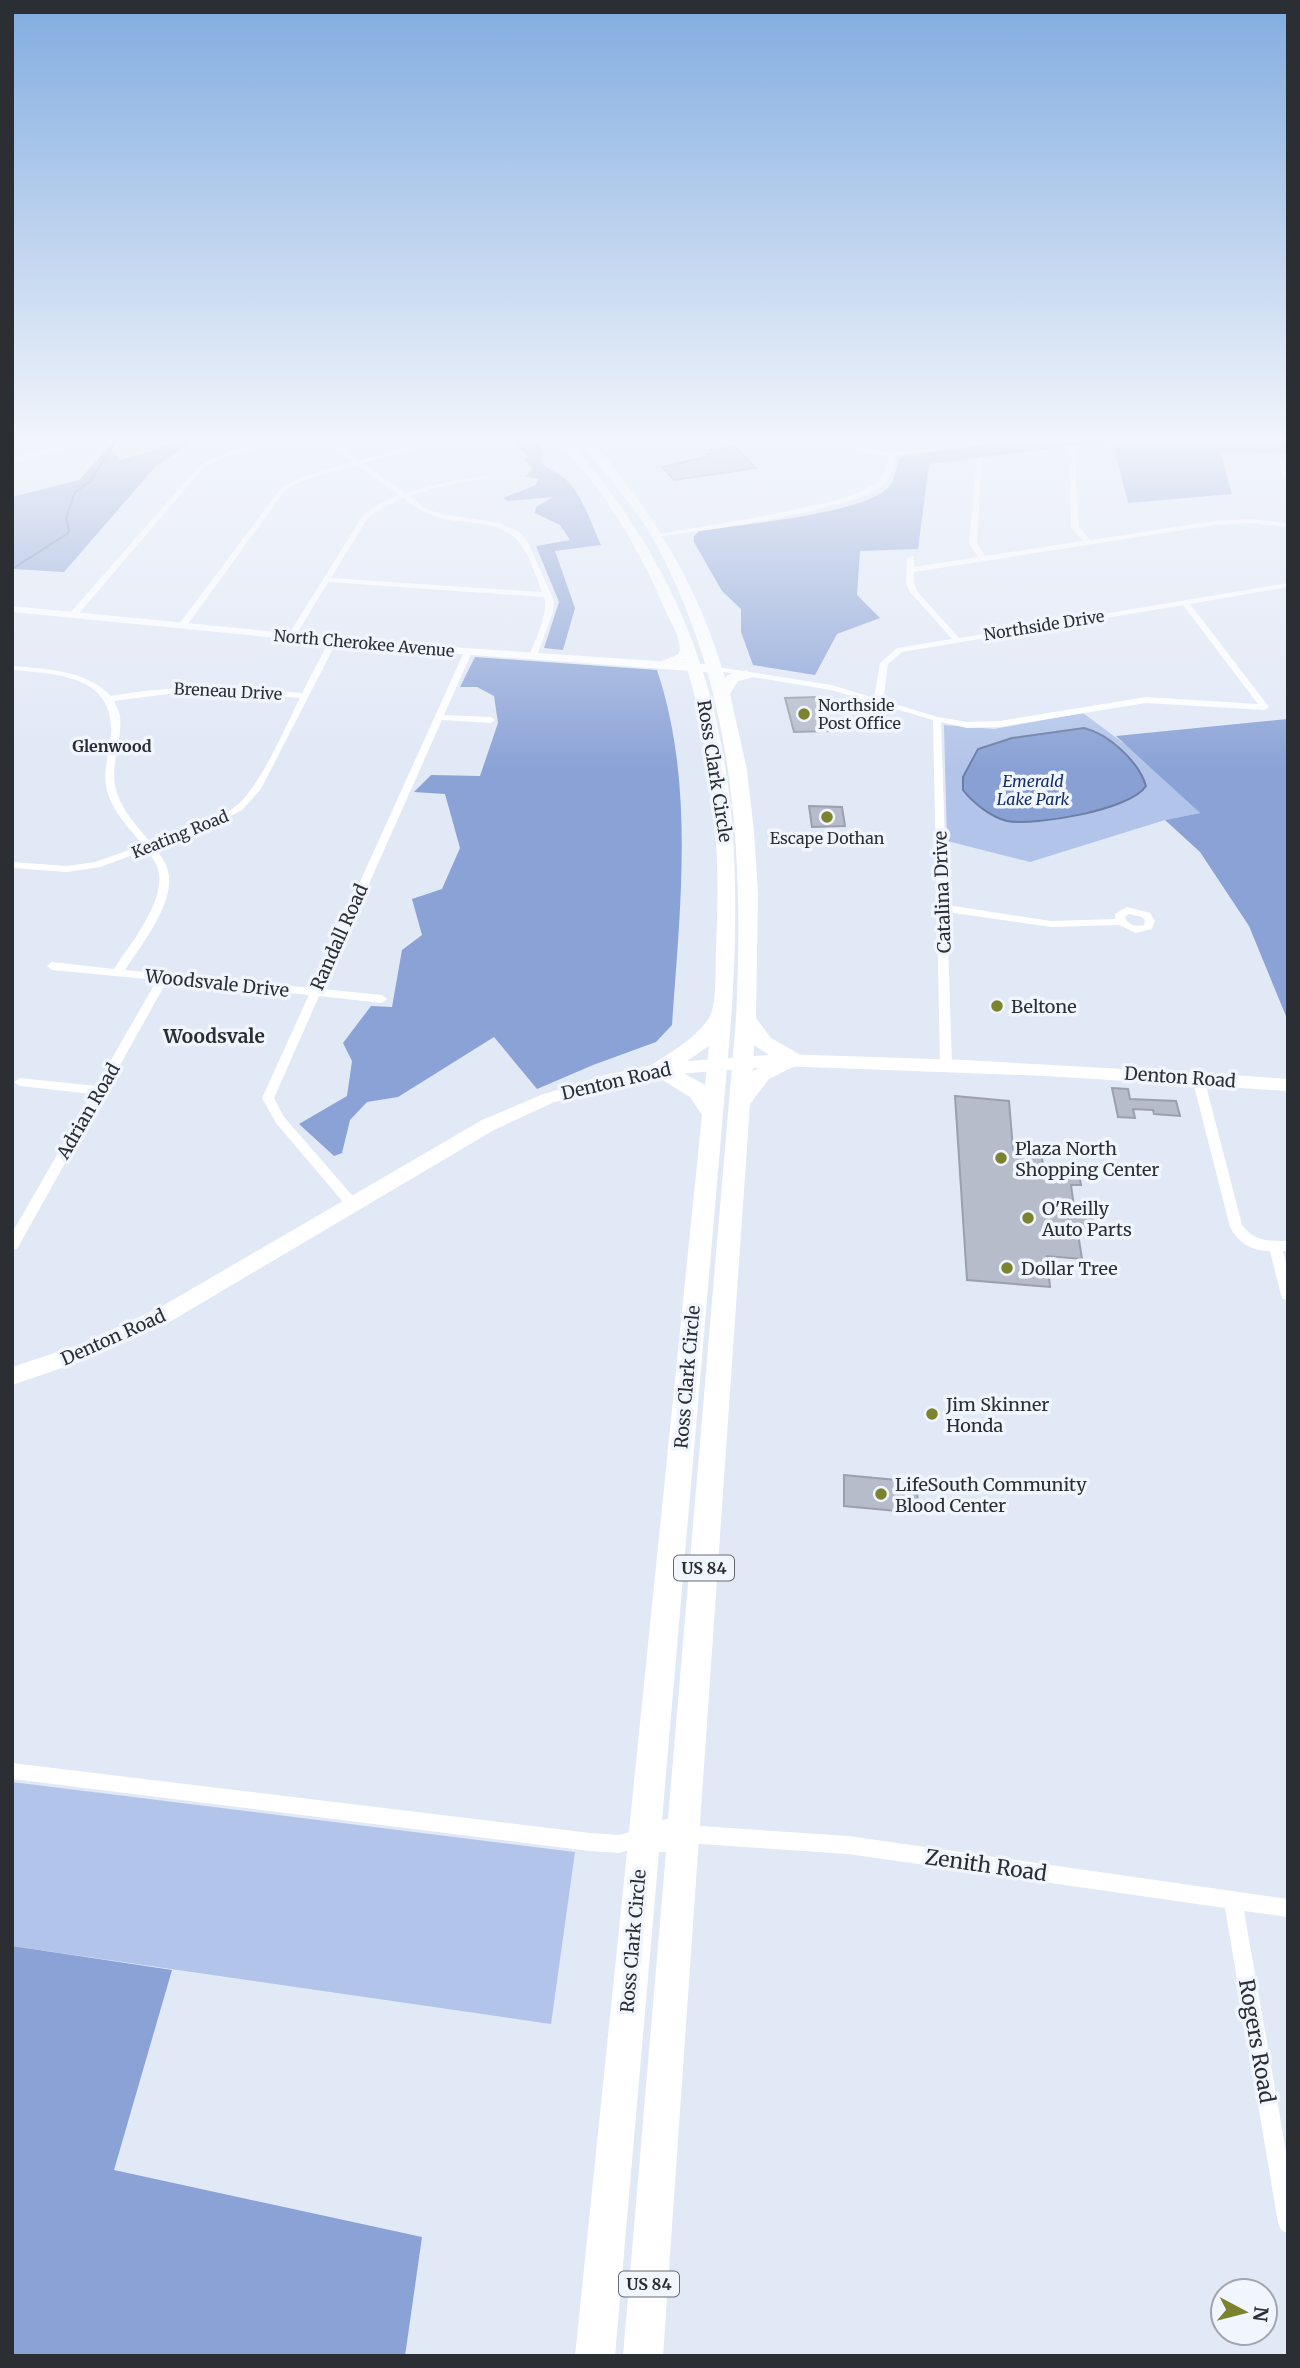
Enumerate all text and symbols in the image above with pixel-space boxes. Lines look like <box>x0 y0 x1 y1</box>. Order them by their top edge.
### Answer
street label: Northside Drive <box>982 606 1106 644</box>
street label: North Cherokee Avenue <box>273 625 455 661</box>
street label: Breneau Drive <box>173 678 283 704</box>
place label: Northside Post Office <box>818 695 901 733</box>
street label: Ross Clark Circle <box>692 698 738 844</box>
marker: Northside Post Office <box>796 706 812 722</box>
district label: Glenwood <box>72 736 152 756</box>
park label: Emerald Lake Park <box>997 771 1070 809</box>
street label: Keating Road <box>129 805 231 862</box>
marker: Escape Dothan <box>819 809 835 825</box>
place label: Escape Dothan <box>770 828 885 848</box>
street label: Catalina Drive <box>928 830 956 954</box>
street label: Randall Road <box>305 880 373 994</box>
street label: Woodsvale Drive <box>143 964 290 1002</box>
place label: Beltone <box>1011 995 1077 1018</box>
marker: Beltone <box>989 998 1005 1014</box>
district label: Woodsvale <box>162 1024 265 1048</box>
street label: Denton Road <box>559 1057 673 1105</box>
street label: Adrian Road <box>51 1059 125 1164</box>
street label: Denton Road <box>1123 1062 1237 1092</box>
place label: Plaza North Shopping Center <box>1015 1137 1159 1181</box>
marker: Plaza North Shopping Center <box>993 1150 1009 1166</box>
place label: O'Reilly Auto Parts <box>1041 1197 1132 1241</box>
marker: O'Reilly Auto Parts <box>1020 1210 1036 1226</box>
place label: Dollar Tree <box>1021 1257 1118 1280</box>
marker: Dollar Tree <box>999 1260 1015 1276</box>
street label: Denton Road <box>57 1304 169 1370</box>
street label: Ross Clark Circle <box>669 1304 705 1450</box>
place label: Jim Skinner Honda <box>945 1393 1049 1437</box>
marker: Jim Skinner Honda <box>924 1406 940 1422</box>
place label: LifeSouth Community Blood Center <box>895 1473 1087 1517</box>
marker: LifeSouth Community Blood Center <box>873 1486 889 1502</box>
road number: US 84 <box>674 1556 734 1580</box>
street label: Zenith Road <box>923 1843 1049 1887</box>
street label: Ross Clark Circle <box>615 1868 651 2014</box>
street label: Rogers Road <box>1233 1977 1281 2106</box>
road number: US 84 <box>619 2272 679 2296</box>
north arrow <box>1209 2277 1279 2347</box>
text: N <box>1248 2305 1274 2323</box>

